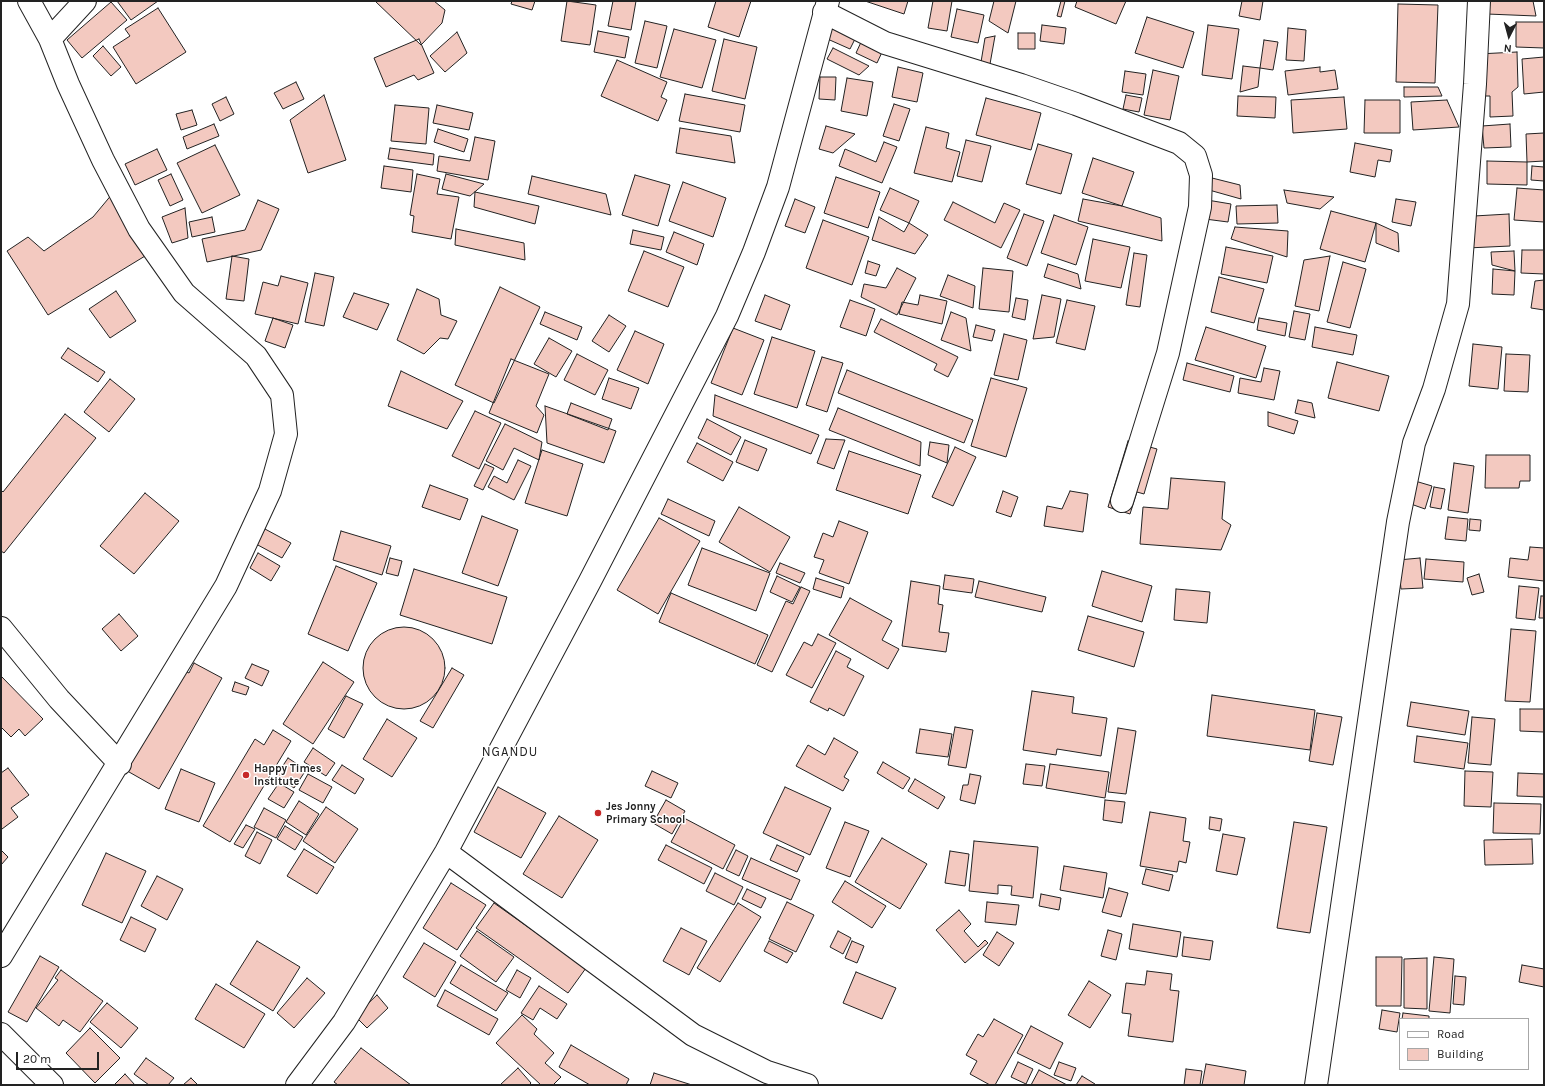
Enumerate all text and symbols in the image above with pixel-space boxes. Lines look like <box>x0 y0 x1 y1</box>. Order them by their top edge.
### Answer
north arrow <box>1489 16 1529 56</box>
text: N <box>1503 42 1512 55</box>
district label: NGANDU <box>482 744 538 760</box>
place label: Happy Times Institute <box>254 762 321 788</box>
marker: Happy Times Institute <box>241 770 251 780</box>
place label: Jes Jonny Primary School <box>606 800 685 826</box>
marker: Jes Jonny Primary School <box>593 808 603 818</box>
legend <box>1399 1018 1529 1070</box>
text: Road <box>1437 1027 1465 1041</box>
scale bar <box>18 1044 101 1070</box>
text: Building <box>1437 1047 1483 1061</box>
text: 20 m <box>23 1052 51 1066</box>

